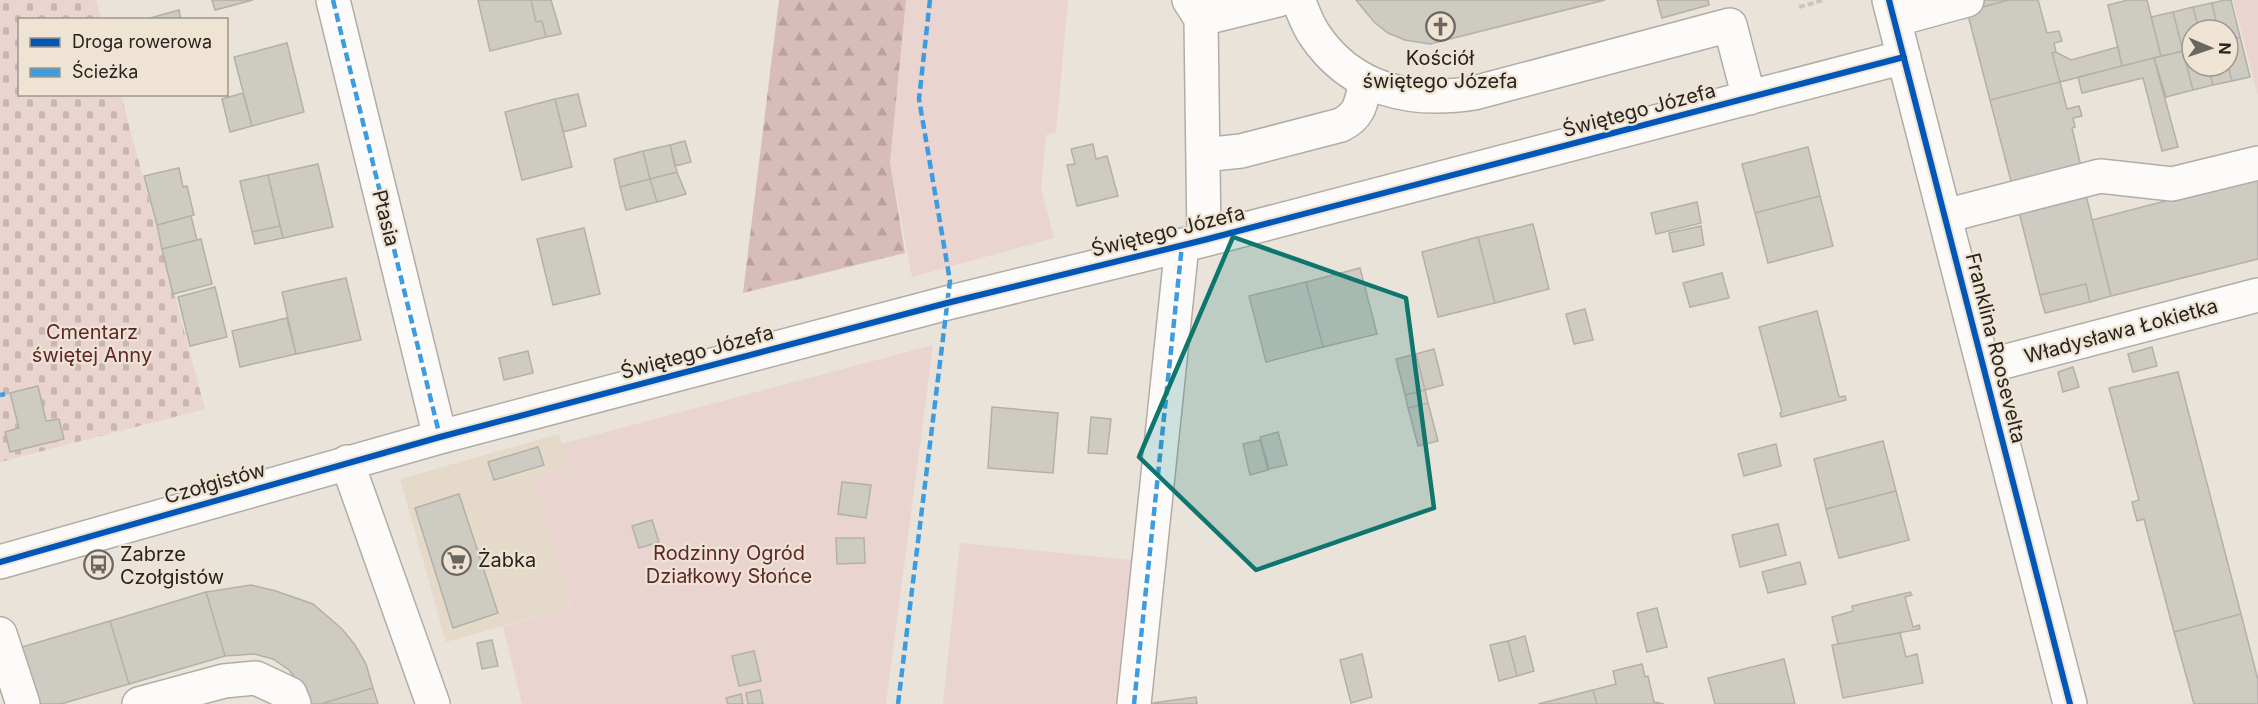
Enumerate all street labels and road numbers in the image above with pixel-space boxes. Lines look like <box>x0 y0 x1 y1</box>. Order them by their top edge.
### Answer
street label: Świętego Józefa <box>1560 77 1718 142</box>
street label: Ptasia <box>367 187 405 249</box>
street label: Świętego Józefa <box>1088 199 1247 262</box>
street label: Franklina Roosevelta <box>1961 250 2031 446</box>
street label: Władysława Łokietka <box>2022 294 2220 368</box>
street label: Świętego Józefa <box>618 319 776 384</box>
street label: Czołgistów <box>162 457 268 509</box>

